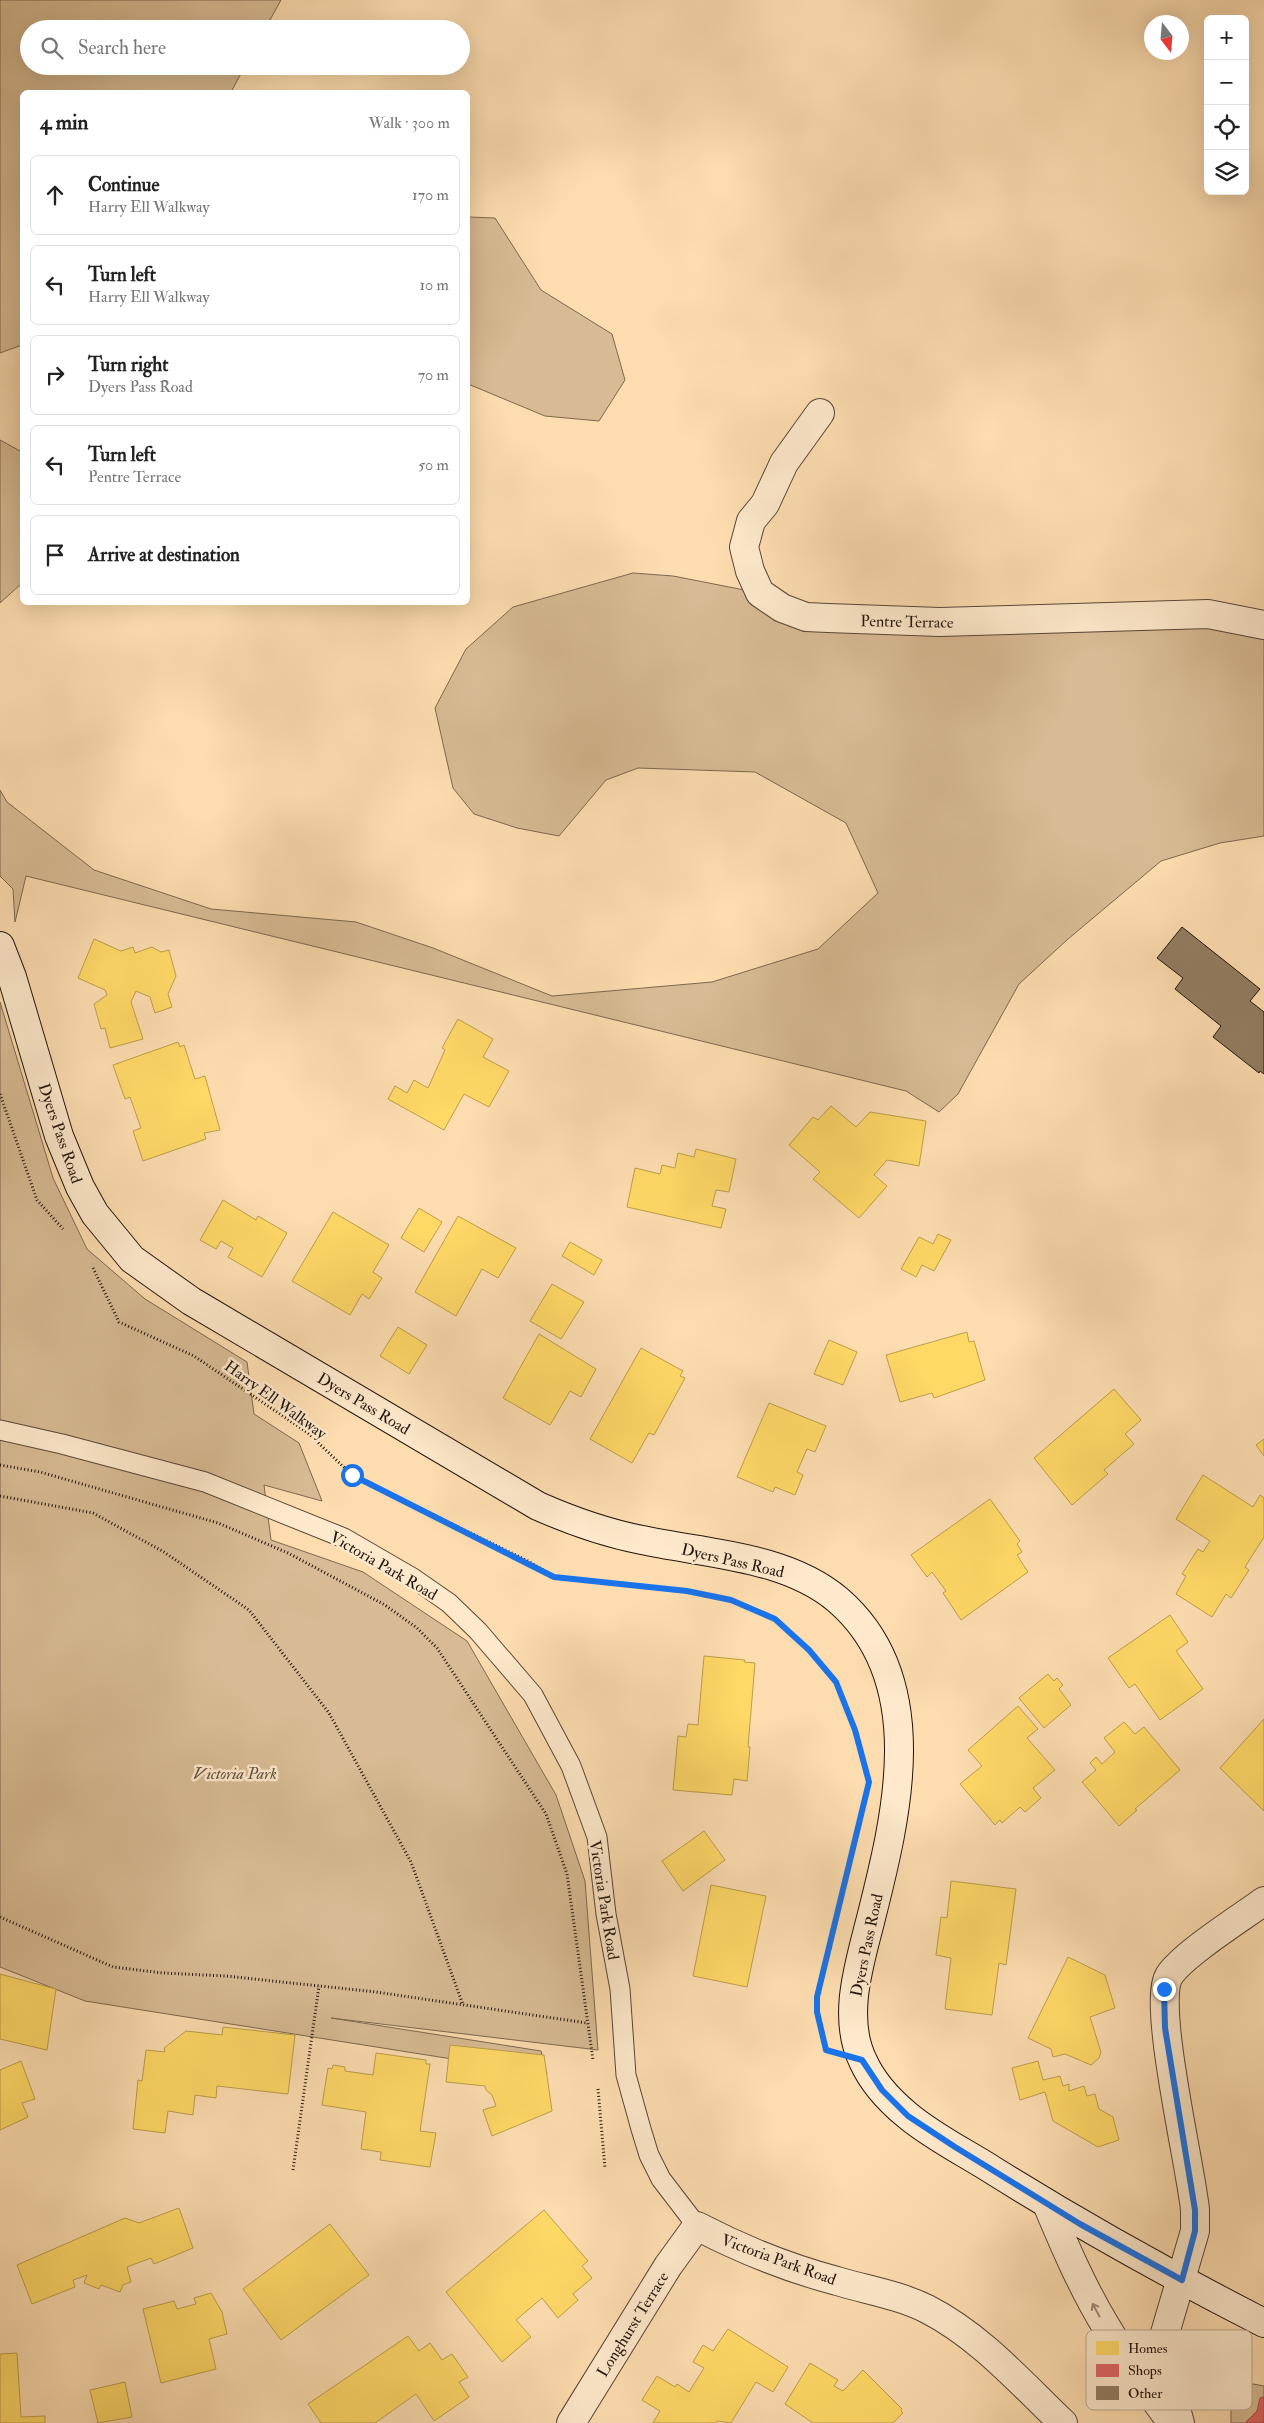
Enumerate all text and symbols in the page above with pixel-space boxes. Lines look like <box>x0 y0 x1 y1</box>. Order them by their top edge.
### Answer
north arrow <box>1144 15 1189 60</box>
map controls <box>1204 15 1249 195</box>
button: + <box>1204 15 1249 60</box>
search box <box>20 20 470 75</box>
icon: search <box>38 34 66 62</box>
text: Search here <box>78 36 166 60</box>
button: − <box>1204 60 1249 105</box>
button: locate <box>1204 105 1249 150</box>
text: 4 min <box>40 109 88 136</box>
text: Walk · 300 m <box>369 113 450 133</box>
button: layers <box>1204 150 1249 195</box>
text: Continue <box>88 173 159 197</box>
icon: ahead <box>41 181 69 209</box>
text: 170 m <box>412 185 449 205</box>
text: Harry Ell Walkway <box>88 197 209 217</box>
text: Turn left <box>88 263 156 287</box>
icon: left <box>41 271 69 299</box>
text: 10 m <box>419 275 449 295</box>
text: Harry Ell Walkway <box>88 287 209 307</box>
text: Turn right <box>88 353 168 377</box>
icon: right <box>41 361 69 389</box>
text: 70 m <box>418 365 449 385</box>
text: Dyers Pass Road <box>88 377 193 397</box>
text: Turn left <box>88 443 156 467</box>
icon: left <box>41 451 69 479</box>
text: 50 m <box>418 455 449 475</box>
text: Pentre Terrace <box>88 467 181 487</box>
icon: arrive <box>41 541 69 569</box>
text: Arrive at destination <box>88 543 240 567</box>
street label: Pentre Terrace <box>860 611 954 633</box>
street label: Dyers Pass Road <box>34 1081 87 1186</box>
street label: Harry Ell Walkway <box>220 1356 331 1444</box>
street label: Dyers Pass Road <box>313 1368 414 1439</box>
route start <box>341 1464 364 1487</box>
street label: Victoria Park Road <box>326 1527 441 1605</box>
street label: Dyers Pass Road <box>679 1539 786 1583</box>
park label: Victoria Park <box>193 1764 277 1784</box>
street label: Victoria Park Road <box>585 1839 623 1962</box>
street label: Dyers Pass Road <box>846 1892 888 1999</box>
route end <box>1153 1978 1176 2001</box>
street label: Victoria Park Road <box>718 2230 839 2290</box>
street label: Longhurst Terrace <box>593 2268 673 2381</box>
one-way arrow <box>1091 2303 1101 2318</box>
legend <box>1086 2330 1252 2410</box>
text: Homes <box>1128 2340 1168 2357</box>
text: Shops <box>1128 2362 1162 2380</box>
text: Other <box>1128 2385 1163 2402</box>

